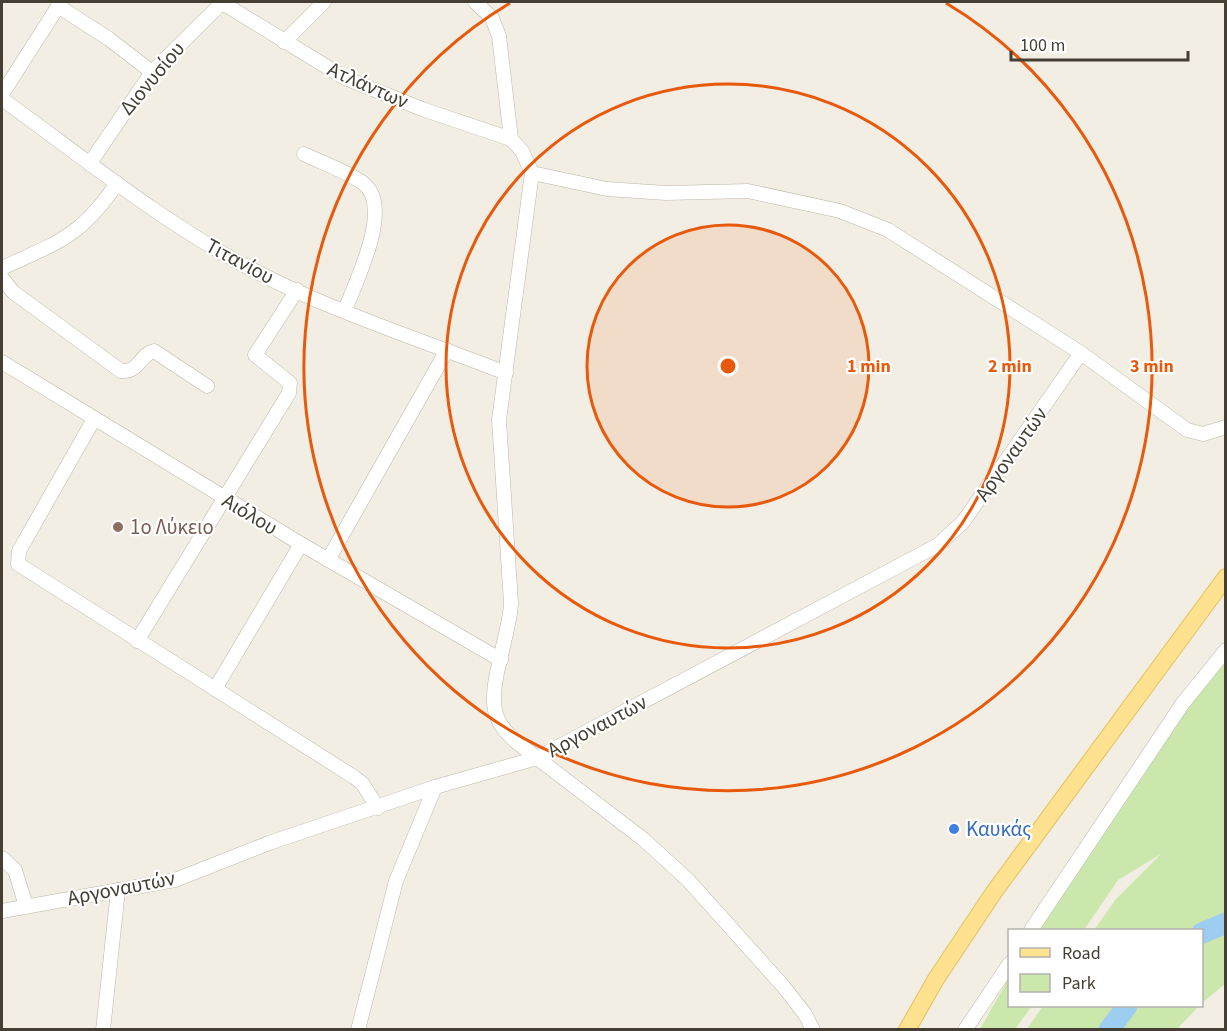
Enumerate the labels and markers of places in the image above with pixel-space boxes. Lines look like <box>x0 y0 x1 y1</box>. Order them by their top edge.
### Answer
centre of rings <box>718 356 738 376</box>
place label: 1ο Λύκειο <box>130 512 214 542</box>
marker: 1ο Λύκειο <box>111 520 125 534</box>
place label: Καυκάς <box>966 814 1031 844</box>
marker: Καυκάς <box>947 822 961 836</box>

